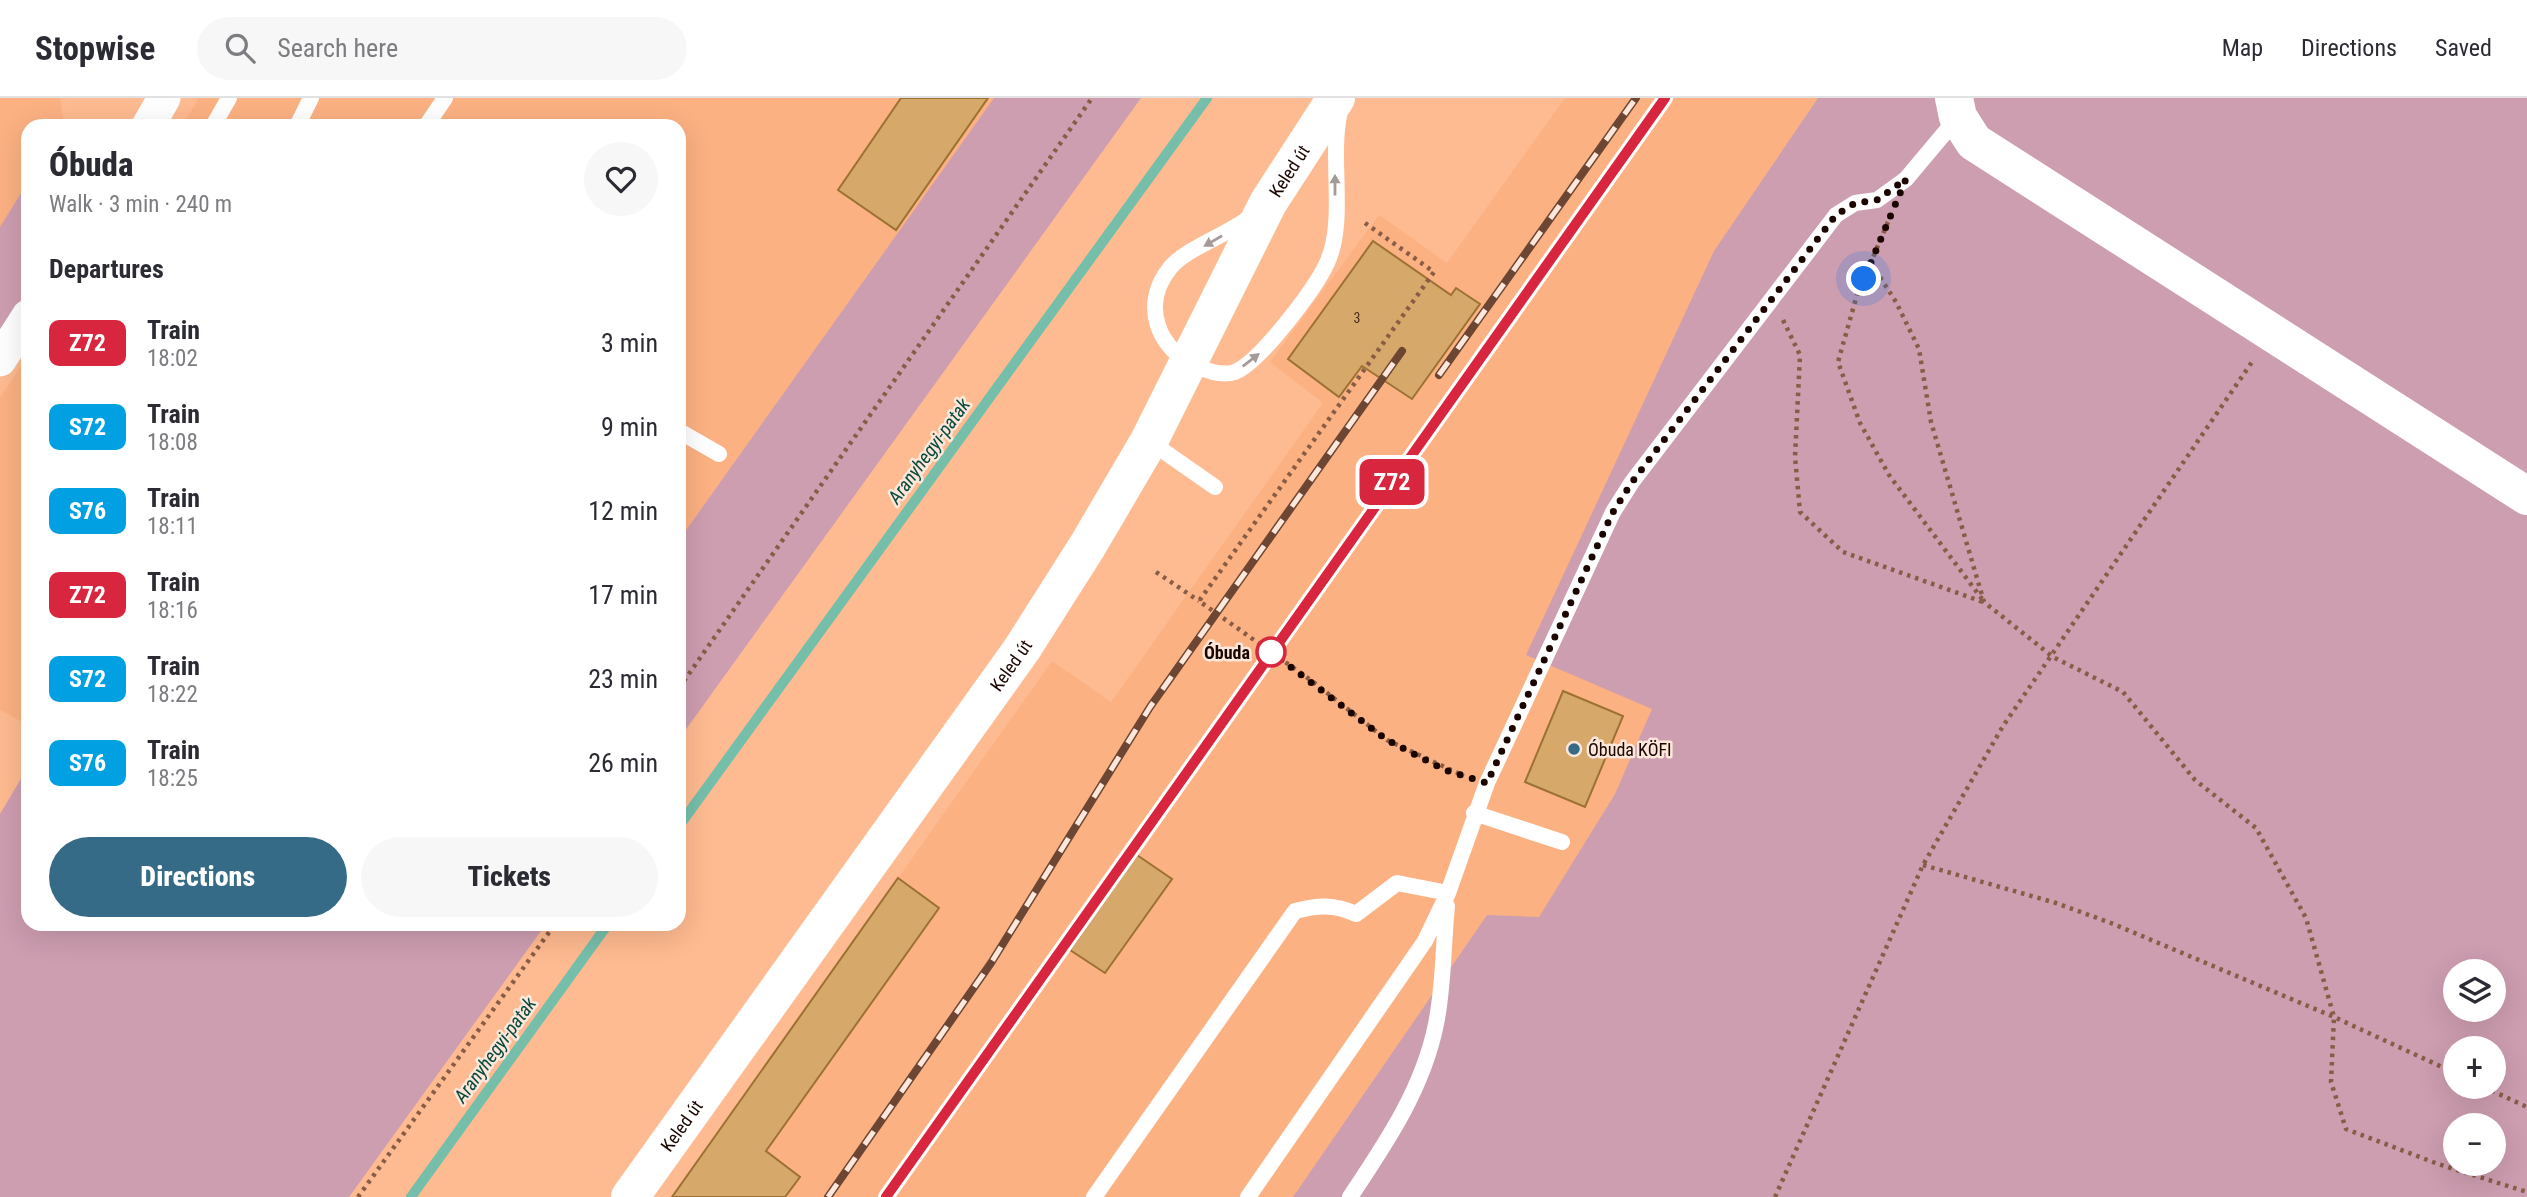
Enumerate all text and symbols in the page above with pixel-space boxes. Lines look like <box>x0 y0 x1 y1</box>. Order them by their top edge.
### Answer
search box <box>197 17 687 80</box>
text: Stopwise <box>35 29 155 68</box>
icon: search <box>221 29 259 67</box>
text: Search here <box>277 33 398 63</box>
text: Map <box>2222 34 2263 62</box>
text: Directions <box>2301 34 2397 62</box>
text: Saved <box>2435 34 2492 62</box>
street label: Keled út <box>1264 141 1313 201</box>
button: heart <box>584 142 658 216</box>
text: Óbuda <box>49 145 133 184</box>
one-way arrow <box>1329 174 1341 196</box>
text: Walk · 3 min · 240 m <box>49 191 232 218</box>
one-way arrow <box>1203 235 1222 247</box>
text: Departures <box>49 254 164 284</box>
your location <box>1846 261 1881 296</box>
house number: 3 <box>1354 310 1360 326</box>
text: Train <box>147 315 200 345</box>
text: 3 min <box>601 328 658 358</box>
text: Z72 <box>69 329 106 357</box>
text: 18:02 <box>147 345 198 372</box>
one-way arrow <box>1241 352 1259 367</box>
water label: Aranyhegyi-patak <box>882 393 975 509</box>
text: Train <box>147 399 200 429</box>
text: 9 min <box>601 412 658 442</box>
text: S72 <box>69 413 106 441</box>
text: 18:08 <box>147 429 198 456</box>
line badge: Z72 <box>1352 459 1432 505</box>
text: Z72 <box>1374 468 1410 496</box>
text: Train <box>147 483 200 513</box>
text: 12 min <box>588 496 658 526</box>
text: S76 <box>69 497 106 525</box>
text: 18:11 <box>147 513 198 540</box>
text: Train <box>147 567 200 597</box>
text: 17 min <box>588 580 658 610</box>
text: Z72 <box>69 581 106 609</box>
text: 18:16 <box>147 597 198 624</box>
street label: Keled út <box>985 636 1036 695</box>
marker: Óbuda <box>1256 637 1286 667</box>
place label: Óbuda <box>1204 642 1250 663</box>
text: Train <box>147 651 200 681</box>
text: 23 min <box>588 664 658 694</box>
text: S72 <box>69 665 106 693</box>
text: 18:22 <box>147 681 198 708</box>
text: Train <box>147 735 200 765</box>
place label: Óbuda KÖFI <box>1588 739 1672 760</box>
marker: Óbuda KÖFI <box>1566 741 1582 757</box>
text: 26 min <box>588 748 658 778</box>
text: S76 <box>69 749 106 777</box>
text: 18:25 <box>147 765 198 792</box>
button: Directions <box>49 837 347 917</box>
button: Tickets <box>361 837 658 917</box>
map controls <box>2443 959 2506 1176</box>
button: layers <box>2443 959 2506 1022</box>
water label: Aranyhegyi-patak <box>448 992 541 1108</box>
button: + <box>2443 1036 2506 1099</box>
street label: Keled út <box>656 1096 707 1155</box>
button: − <box>2443 1113 2506 1176</box>

